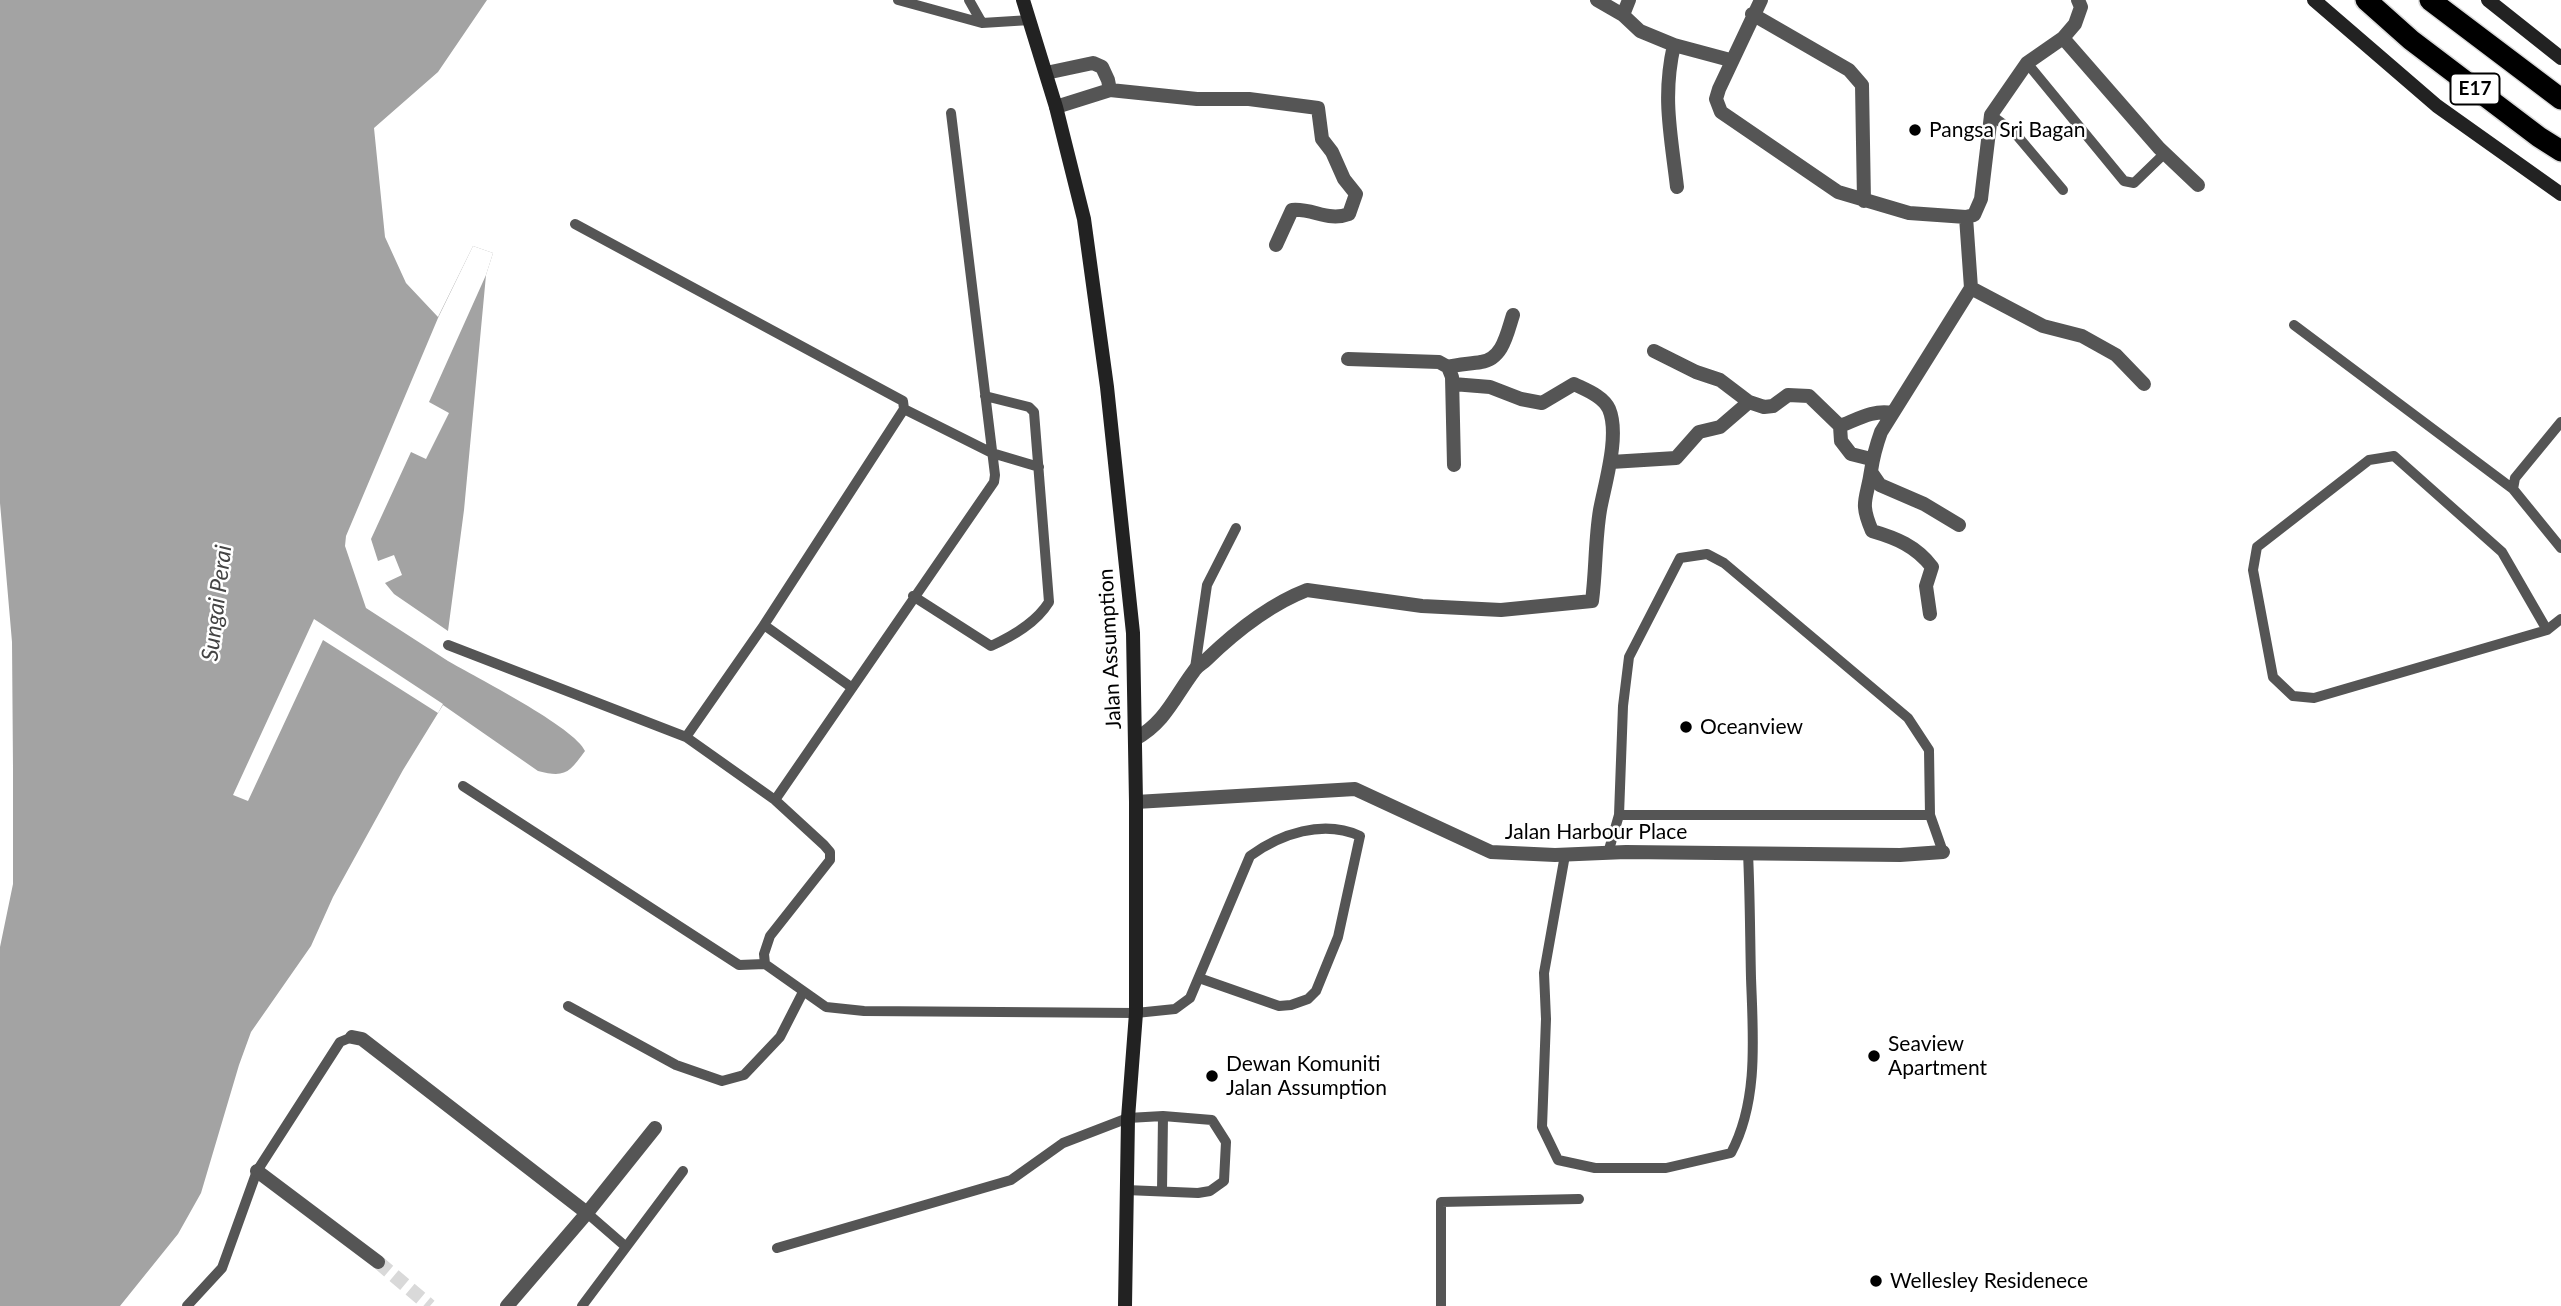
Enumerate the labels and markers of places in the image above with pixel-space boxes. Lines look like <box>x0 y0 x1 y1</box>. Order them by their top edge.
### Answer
place label: Pangsa Sri Bagan <box>1929 117 2085 143</box>
marker: Pangsa Sri Bagan <box>1907 122 1923 138</box>
place label: Oceanview <box>1700 714 1803 740</box>
marker: Oceanview <box>1678 719 1694 735</box>
place label: Seaview Apartment <box>1888 1031 1987 1081</box>
marker: Seaview Apartment <box>1866 1048 1882 1064</box>
place label: Dewan Komuniti Jalan Assumption <box>1226 1051 1387 1101</box>
marker: Dewan Komuniti Jalan Assumption <box>1204 1068 1220 1084</box>
place label: Wellesley Residenece <box>1890 1268 2088 1294</box>
marker: Wellesley Residenece <box>1868 1273 1884 1289</box>

